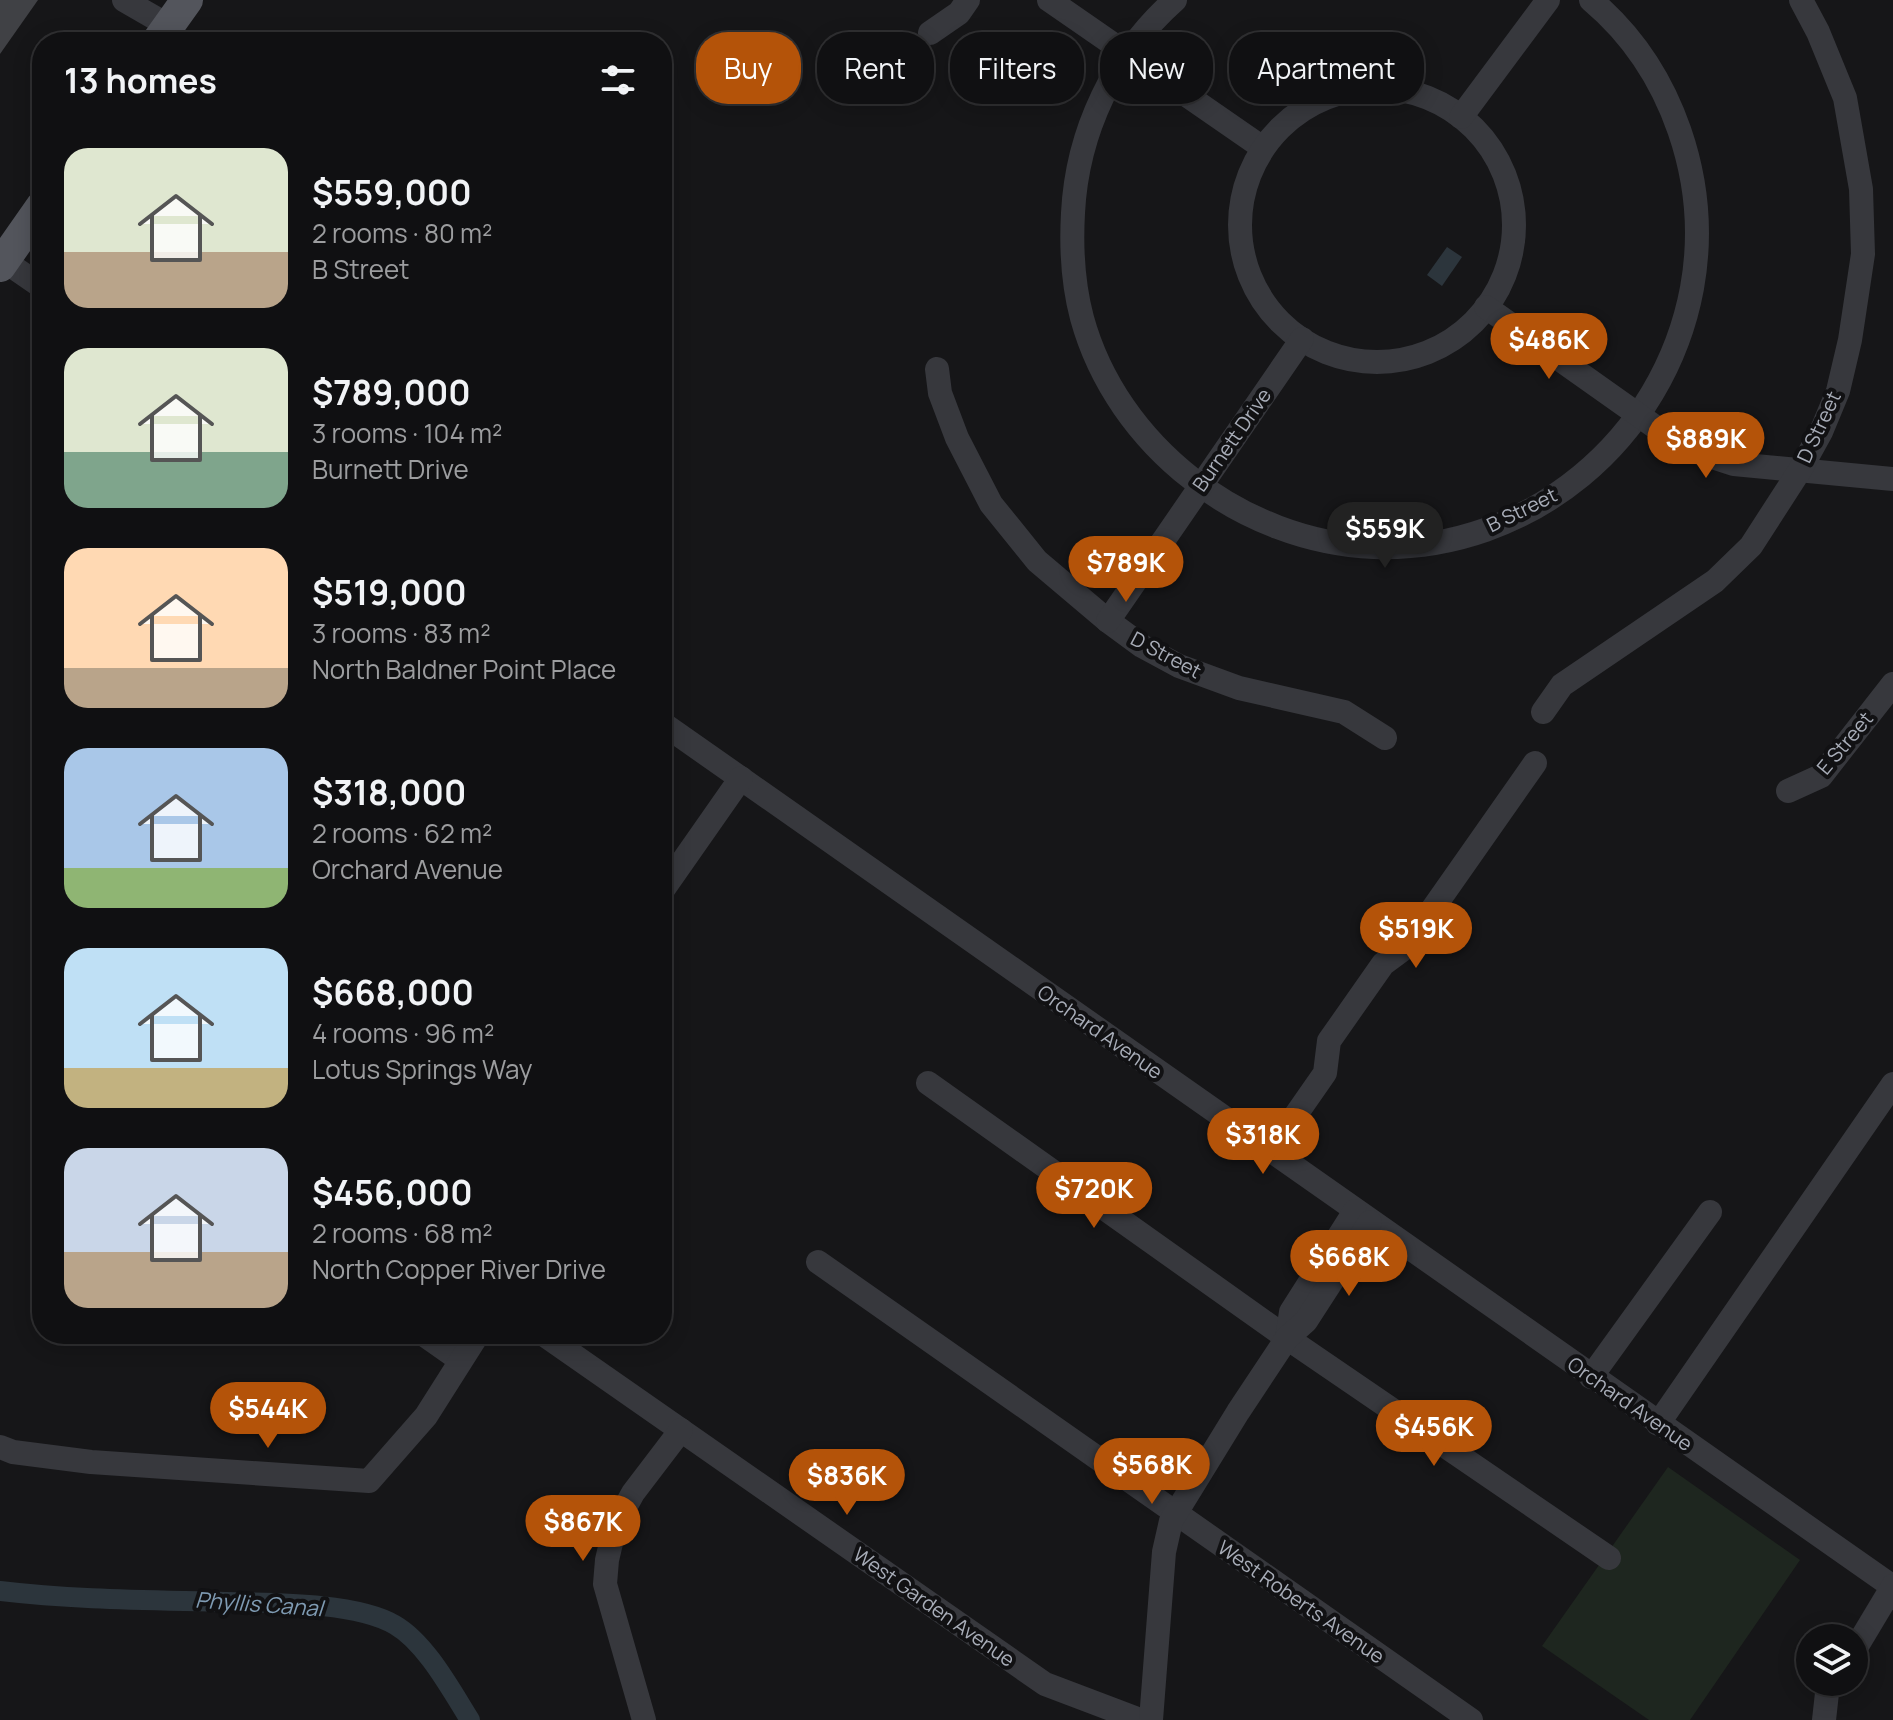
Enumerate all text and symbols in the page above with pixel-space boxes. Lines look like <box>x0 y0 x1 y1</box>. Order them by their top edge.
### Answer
chip: Buy <box>696 32 801 104</box>
chip: Rent <box>817 32 934 104</box>
chip: Filters <box>950 32 1084 104</box>
chip: New <box>1100 32 1213 104</box>
chip: Apartment <box>1229 32 1424 104</box>
text: 13 homes <box>64 57 217 103</box>
icon: filters <box>596 58 640 102</box>
text: $559,000 <box>312 169 472 215</box>
icon: home <box>128 180 224 276</box>
text: 2 rooms · 80 m² <box>312 215 492 251</box>
text: B Street <box>312 251 410 287</box>
pin: $486K <box>1493 313 1605 381</box>
text: $486K <box>1508 321 1590 357</box>
text: $789,000 <box>312 369 471 415</box>
icon: home <box>128 380 224 476</box>
street label: Burnett Drive <box>1186 383 1277 497</box>
street label: D Street <box>1790 387 1847 467</box>
pin: $889K <box>1650 412 1762 480</box>
text: 3 rooms · 104 m² <box>312 415 502 451</box>
text: $889K <box>1665 420 1747 456</box>
text: Burnett Drive <box>312 451 469 487</box>
street label: B Street <box>1482 481 1561 538</box>
pin: $559K <box>1329 502 1441 570</box>
text: $559K <box>1345 510 1425 546</box>
pin: $789K <box>1070 536 1182 604</box>
text: $789K <box>1086 544 1166 580</box>
text: $519,000 <box>312 569 467 615</box>
icon: home <box>128 580 224 676</box>
text: 3 rooms · 83 m² <box>312 615 491 651</box>
street label: D Street <box>1126 625 1206 684</box>
text: North Baldner Point Place <box>312 651 616 687</box>
street label: E Street <box>1810 706 1879 780</box>
text: $318,000 <box>312 769 466 815</box>
icon: home <box>128 780 224 876</box>
text: 2 rooms · 62 m² <box>312 815 492 851</box>
text: Orchard Avenue <box>312 851 503 887</box>
pin: $519K <box>1360 902 1472 970</box>
text: $519K <box>1378 910 1454 946</box>
text: $668,000 <box>312 969 474 1015</box>
street label: Orchard Avenue <box>1032 978 1168 1085</box>
icon: home <box>128 980 224 1076</box>
text: 4 rooms · 96 m² <box>312 1015 494 1051</box>
text: Lotus Springs Way <box>312 1051 532 1087</box>
pin: $318K <box>1207 1108 1319 1176</box>
text: $318K <box>1225 1116 1301 1152</box>
pin: $720K <box>1038 1162 1150 1230</box>
text: $456,000 <box>312 1169 473 1215</box>
text: $720K <box>1054 1170 1134 1206</box>
icon: home <box>128 1180 224 1276</box>
text: 2 rooms · 68 m² <box>312 1215 493 1251</box>
pin: $668K <box>1293 1230 1405 1298</box>
text: $668K <box>1308 1238 1390 1274</box>
text: North Copper River Drive <box>312 1251 606 1287</box>
street label: Orchard Avenue <box>1562 1350 1698 1457</box>
pin: $544K <box>212 1382 324 1450</box>
text: $544K <box>228 1390 308 1426</box>
pin: $456K <box>1378 1400 1490 1468</box>
text: $456K <box>1394 1408 1474 1444</box>
pin: $568K <box>1096 1438 1208 1506</box>
text: $568K <box>1112 1446 1192 1482</box>
pin: $836K <box>791 1449 903 1517</box>
text: $836K <box>807 1457 887 1493</box>
pin: $867K <box>527 1495 639 1563</box>
text: $867K <box>543 1503 623 1539</box>
street label: West Roberts Avenue <box>1212 1534 1390 1669</box>
street label: West Garden Avenue <box>848 1541 1020 1673</box>
water label: Phyllis Canal <box>194 1585 327 1624</box>
map controls <box>1796 1624 1868 1696</box>
button: layers <box>1796 1624 1868 1696</box>

